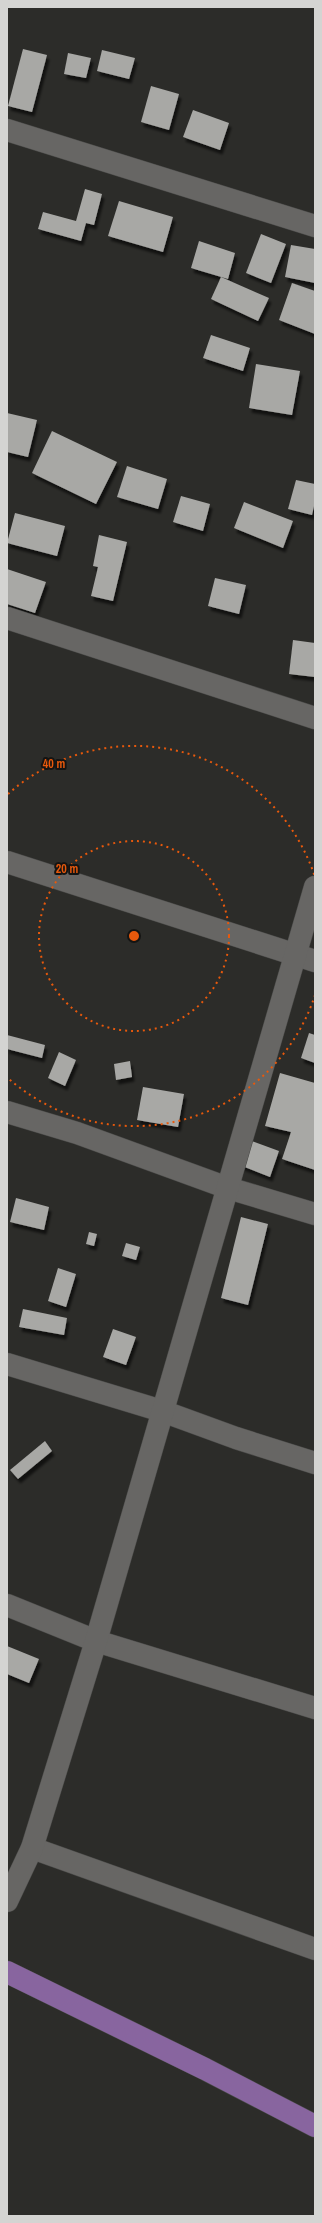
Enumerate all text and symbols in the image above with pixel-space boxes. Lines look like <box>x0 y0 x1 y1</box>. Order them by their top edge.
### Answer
text: 40 m <box>43 756 65 772</box>
text: 20 m <box>56 861 78 877</box>
centre of rings <box>127 929 141 943</box>

